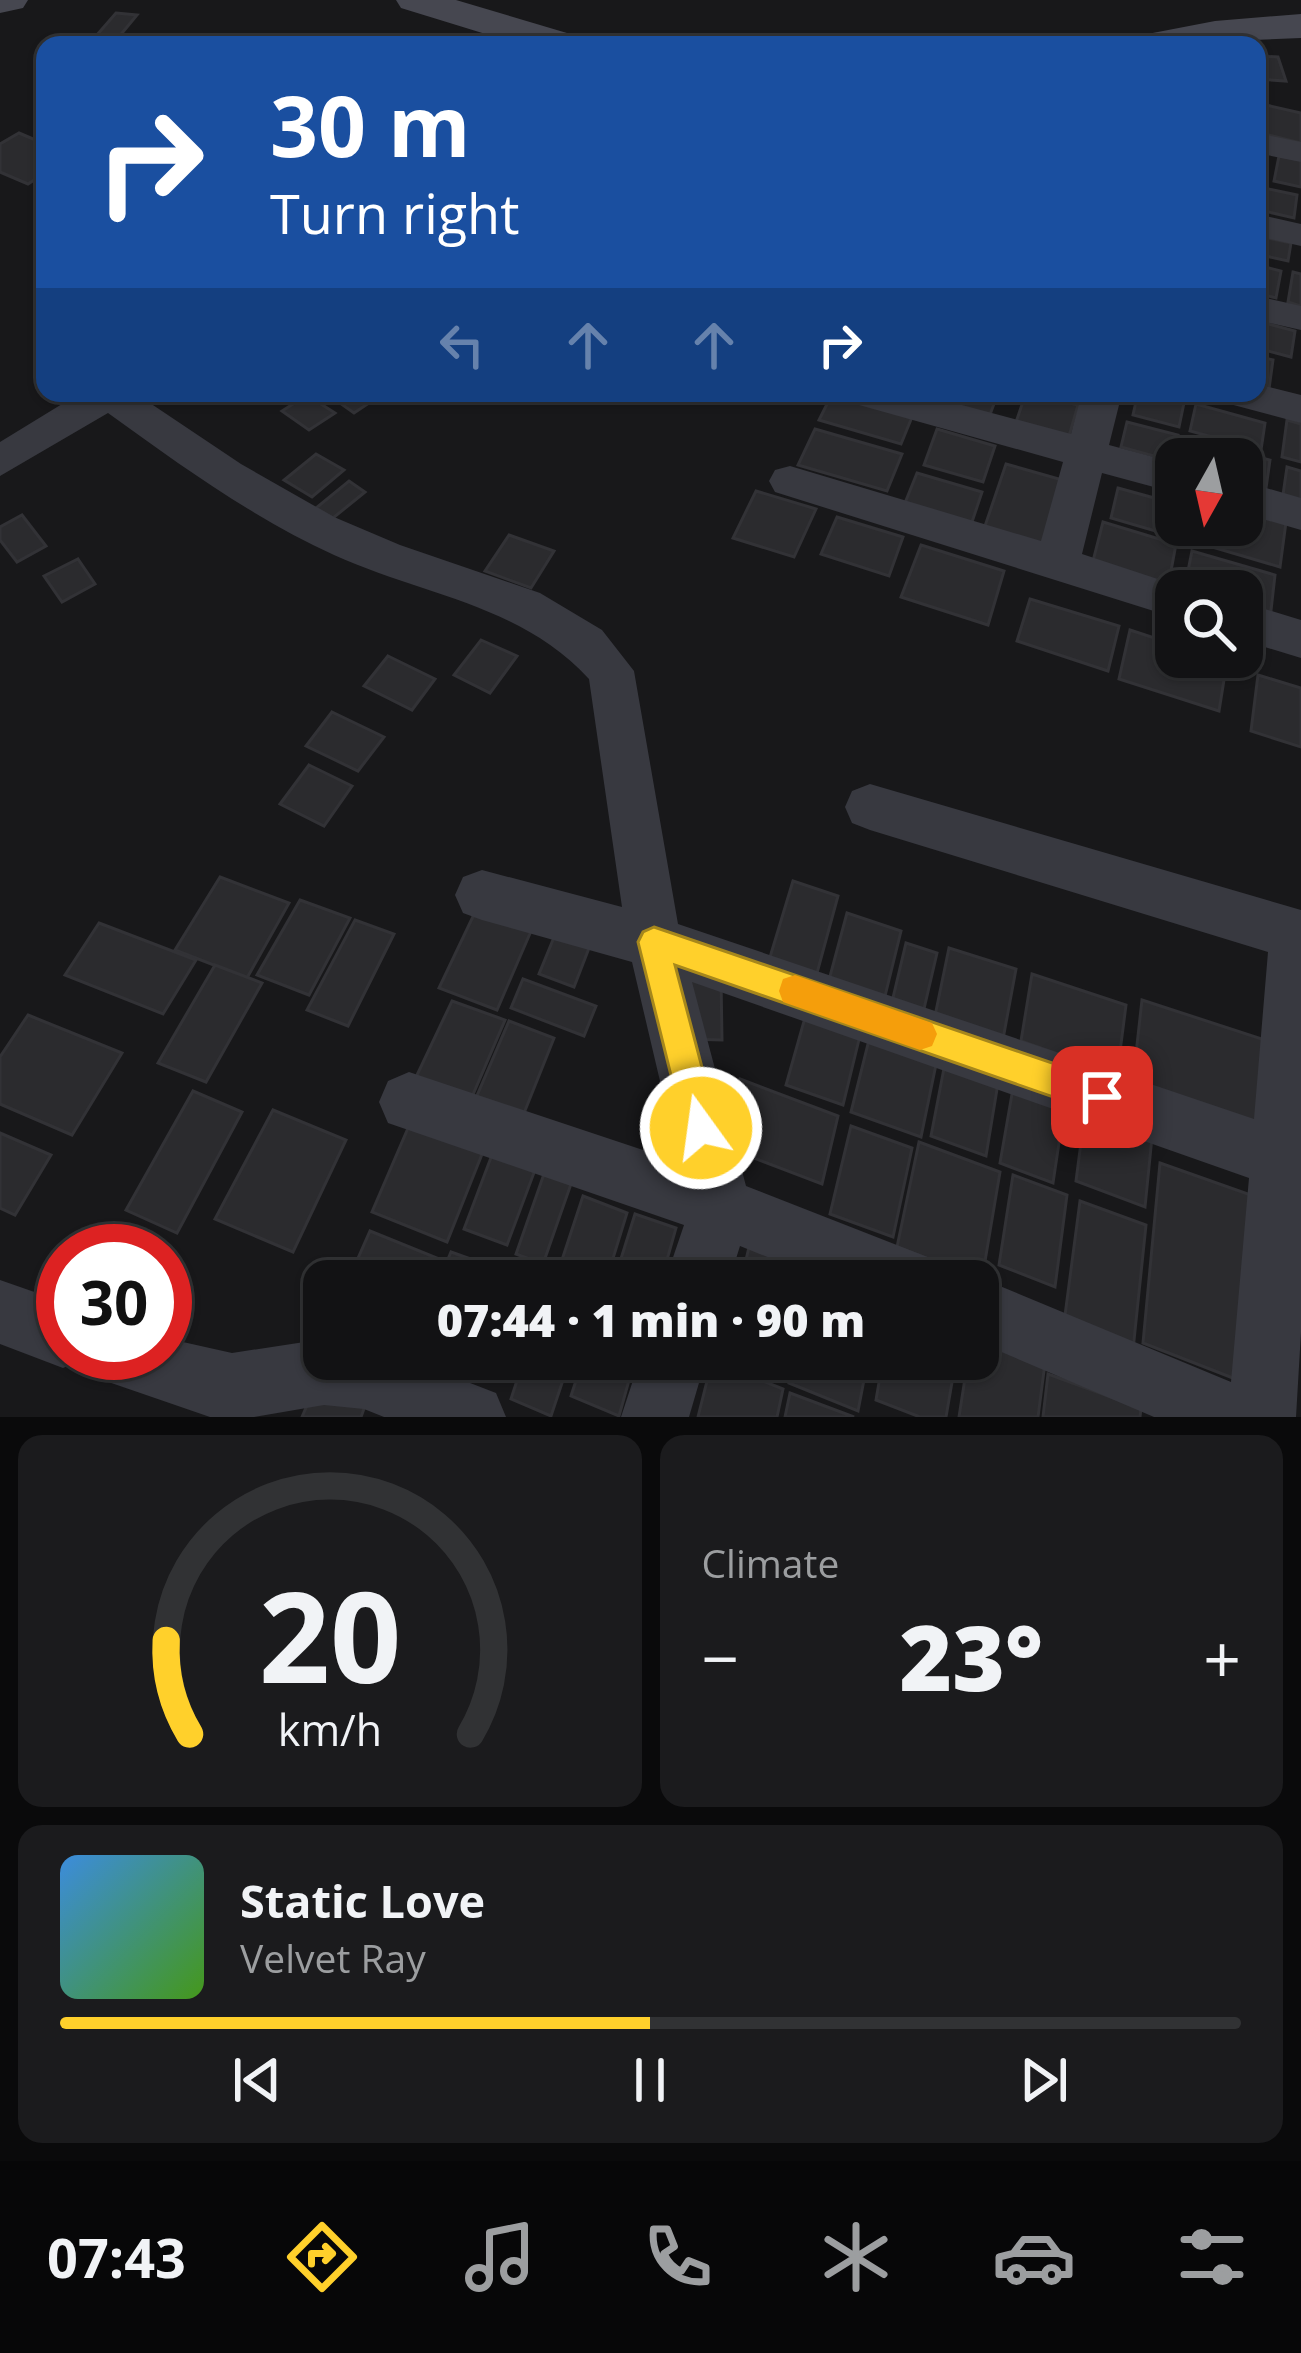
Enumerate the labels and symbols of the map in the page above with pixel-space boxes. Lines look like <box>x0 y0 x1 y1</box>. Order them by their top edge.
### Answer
north arrow <box>1155 438 1263 546</box>
pin <box>1051 1046 1153 1148</box>
position arrow <box>638 1065 764 1191</box>
speed limit sign: 30 <box>36 1224 192 1380</box>

